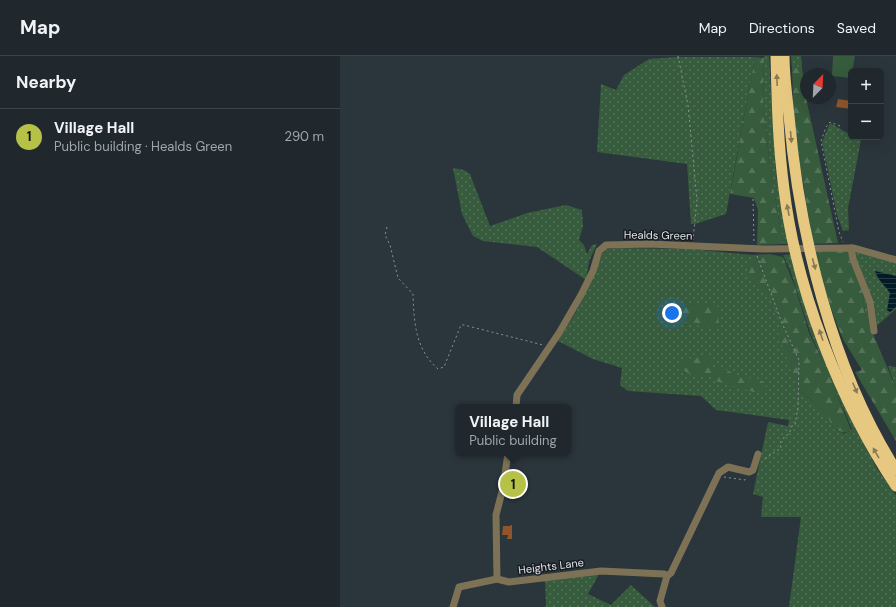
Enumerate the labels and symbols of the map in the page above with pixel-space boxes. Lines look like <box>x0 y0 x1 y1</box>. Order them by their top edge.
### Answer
north arrow <box>800 68 836 104</box>
one-way arrow <box>773 74 780 86</box>
one-way arrow <box>787 131 794 143</box>
one-way arrow <box>784 204 790 216</box>
street label: Healds Green <box>624 227 692 243</box>
one-way arrow <box>811 259 817 271</box>
your location <box>662 303 682 323</box>
one-way arrow <box>818 329 824 341</box>
one-way arrow <box>852 382 858 394</box>
one-way arrow <box>872 447 879 459</box>
pin: 1 <box>500 469 526 499</box>
street label: Heights Lane <box>517 555 585 577</box>

